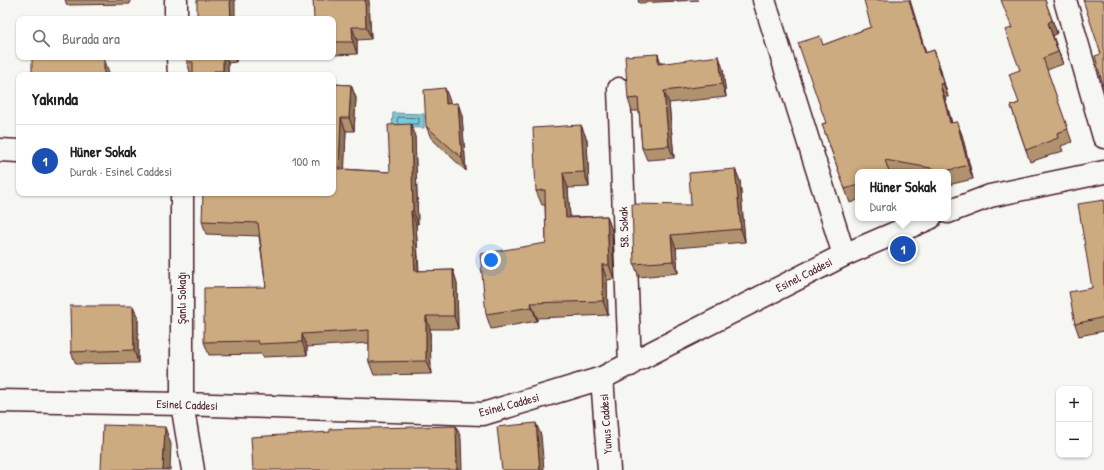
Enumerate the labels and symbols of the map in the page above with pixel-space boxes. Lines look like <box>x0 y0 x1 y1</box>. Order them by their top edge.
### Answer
street label: 58. Sokak <box>614 206 633 248</box>
pin: 1 <box>890 234 916 264</box>
your location <box>481 250 501 270</box>
street label: Esinel Caddesi <box>773 253 835 296</box>
street label: Şanlı Sokağı <box>173 272 190 324</box>
street label: Esinel Caddesi <box>477 388 541 421</box>
street label: Yunus Caddesi <box>595 393 616 455</box>
street label: Esinel Caddesi <box>156 395 218 414</box>

